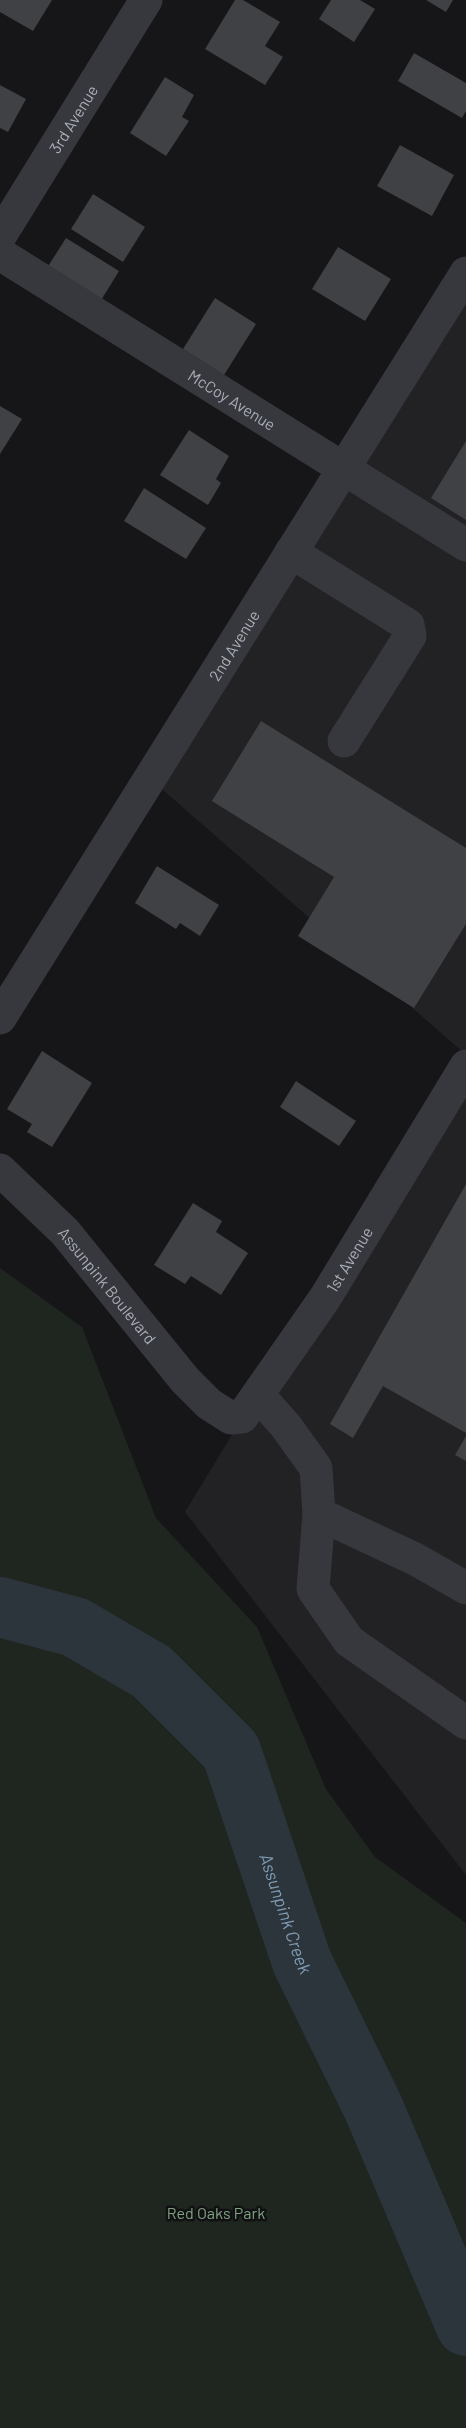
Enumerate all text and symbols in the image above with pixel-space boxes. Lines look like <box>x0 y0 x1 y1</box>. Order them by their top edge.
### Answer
street label: 3rd Avenue <box>44 81 101 156</box>
street label: McCoy Avenue <box>185 365 280 433</box>
street label: 2nd Avenue <box>204 606 263 684</box>
street label: Assunpink Boulevard <box>55 1223 161 1347</box>
street label: 1st Avenue <box>322 1223 376 1295</box>
water label: Assunpink Creek <box>255 1850 317 1978</box>
park label: Red Oaks Park <box>167 2203 265 2222</box>

